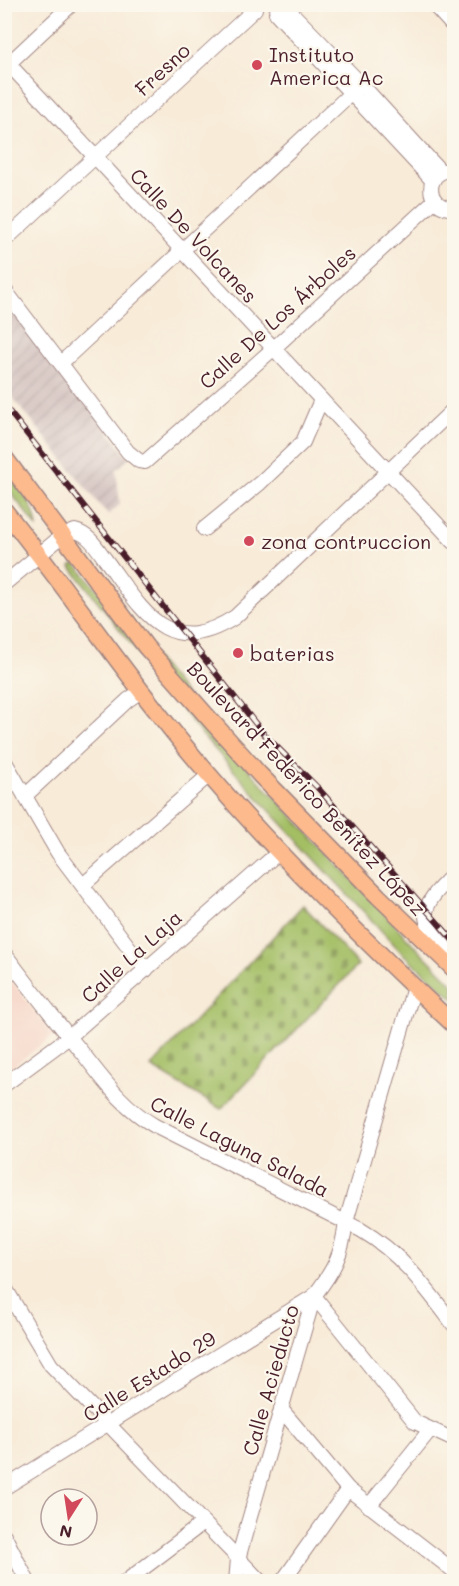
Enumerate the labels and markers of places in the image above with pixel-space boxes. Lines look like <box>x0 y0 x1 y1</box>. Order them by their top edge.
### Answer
place label: Instituto America Ac <box>269 41 384 90</box>
marker: Instituto America Ac <box>250 58 264 72</box>
place label: zona contruccion <box>261 528 431 554</box>
marker: zona contruccion <box>242 534 256 548</box>
place label: baterias <box>250 640 335 666</box>
marker: baterias <box>231 646 245 660</box>

